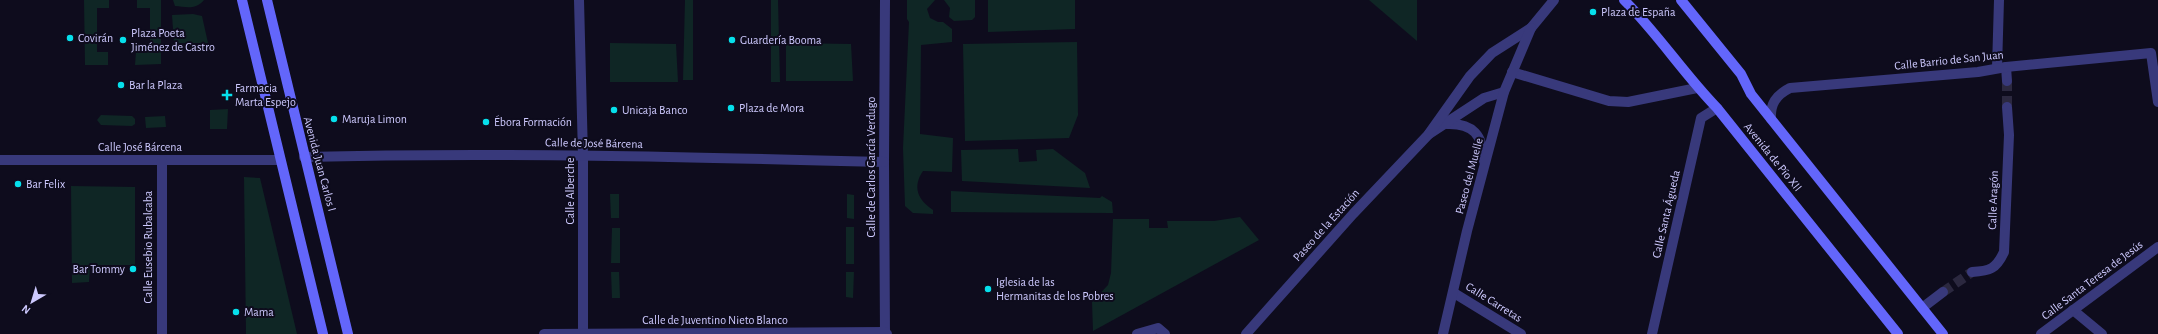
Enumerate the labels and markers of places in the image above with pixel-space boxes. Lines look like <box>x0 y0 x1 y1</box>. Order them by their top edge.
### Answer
place label: Plaza de España <box>1601 6 1676 18</box>
marker: Plaza de España <box>1588 7 1598 17</box>
place label: Plaza Poeta Jiménez de Castro <box>131 27 215 53</box>
place label: Covirán <box>78 32 113 44</box>
marker: Covirán <box>65 33 75 43</box>
place label: Guardería Booma <box>740 34 822 46</box>
marker: Plaza Poeta Jiménez de Castro <box>118 35 128 45</box>
marker: Guardería Booma <box>727 35 737 45</box>
place label: Bar la Plaza <box>129 79 183 91</box>
marker: Bar la Plaza <box>116 80 126 90</box>
place label: Farmacia Marta Espejo <box>235 82 296 109</box>
marker: Farmacia Marta Espejo <box>222 90 232 100</box>
place label: Plaza de Mora <box>739 102 805 114</box>
marker: Plaza de Mora <box>726 103 736 113</box>
place label: Unicaja Banco <box>622 104 688 117</box>
marker: Unicaja Banco <box>609 105 619 115</box>
place label: Maruja Limon <box>342 113 407 126</box>
marker: Maruja Limon <box>329 114 339 124</box>
place label: Ébora Formación <box>494 115 572 128</box>
marker: Ébora Formación <box>481 117 491 127</box>
place label: Bar Felix <box>26 178 65 190</box>
marker: Bar Felix <box>13 179 23 189</box>
place label: Bar Tommy <box>72 263 125 276</box>
marker: Bar Tommy <box>128 264 138 274</box>
place label: Iglesia de las Hermanitas de los Pobres <box>996 276 1114 302</box>
marker: Iglesia de las Hermanitas de los Pobres <box>983 284 993 294</box>
place label: Mama <box>244 306 274 318</box>
marker: Mama <box>231 307 241 317</box>

